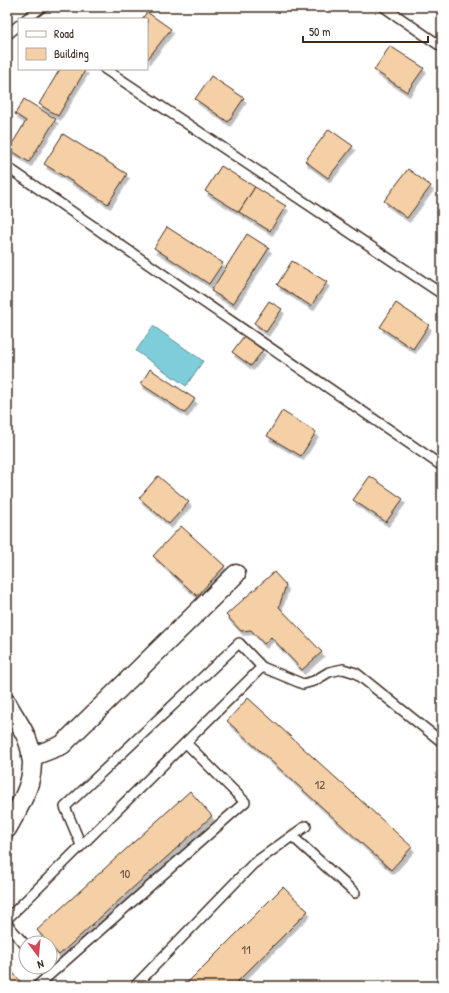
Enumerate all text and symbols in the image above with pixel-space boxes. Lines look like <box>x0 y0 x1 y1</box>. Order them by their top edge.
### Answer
legend <box>18 18 148 70</box>
scale bar <box>303 18 428 44</box>
text: 50 m <box>309 23 330 40</box>
text: Road <box>54 25 74 42</box>
text: Building <box>54 45 89 62</box>
house number: 12 <box>315 775 325 793</box>
house number: 10 <box>120 864 130 882</box>
north arrow <box>18 935 58 975</box>
house number: 11 <box>241 940 251 958</box>
text: N <box>36 957 46 972</box>

